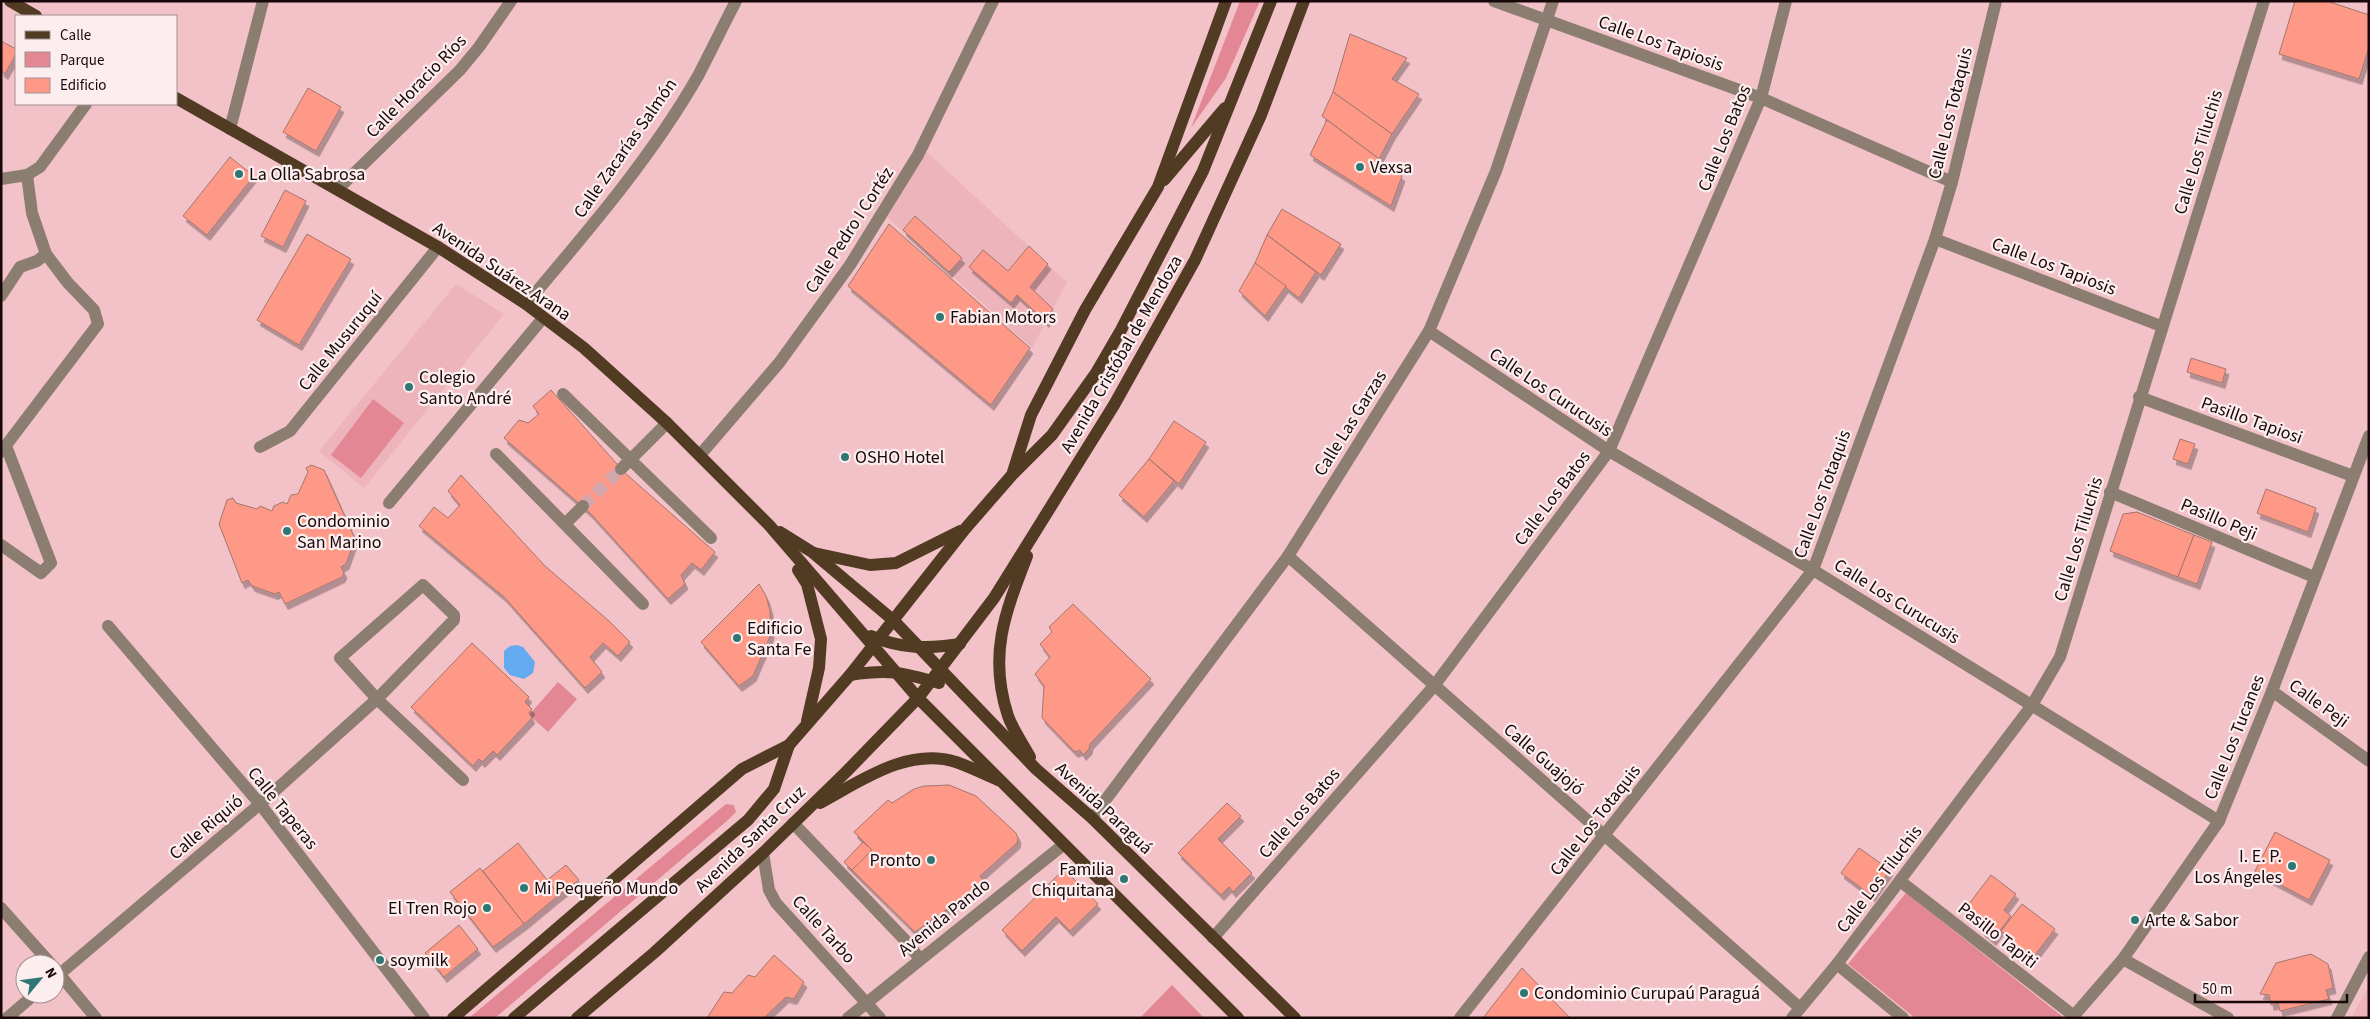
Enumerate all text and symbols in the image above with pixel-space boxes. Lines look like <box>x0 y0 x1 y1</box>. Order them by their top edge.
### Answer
street label: Calle Los Tapiosis <box>1595 9 1727 78</box>
legend <box>15 15 178 105</box>
text: Calle <box>60 25 91 46</box>
street label: Calle Horacio Ríos <box>360 29 472 144</box>
street label: Calle Los Totaquis <box>1922 45 1979 182</box>
text: Parque <box>60 50 104 71</box>
street label: Calle Zacarías Salmón <box>568 73 683 223</box>
text: Edificio <box>60 75 107 96</box>
street label: Calle Los Batos <box>1692 81 1757 195</box>
street label: Calle Los Tiluchis <box>2168 87 2229 217</box>
place label: Vexsa <box>1370 155 1412 180</box>
marker: Vexsa <box>1354 161 1366 173</box>
place label: La Olla Sabrosa <box>249 162 365 187</box>
street label: Calle Pedro I Cortéz <box>799 162 900 298</box>
marker: La Olla Sabrosa <box>233 168 245 180</box>
street label: Avenida Suárez Arana <box>428 216 576 327</box>
street label: Calle Los Tapiosis <box>1988 231 2120 302</box>
street label: Avenida Cristóbal de Mendoza <box>1054 251 1188 458</box>
street label: Calle Musuruquí <box>292 286 389 396</box>
place label: Fabian Motors <box>950 305 1056 330</box>
marker: Fabian Motors <box>934 311 946 323</box>
street label: Calle Los Curucusis <box>1484 342 1617 443</box>
place label: Colegio Santo André <box>419 365 511 411</box>
street label: Calle Las Garzas <box>1308 366 1393 481</box>
marker: Colegio Santo André <box>403 381 415 393</box>
street label: Pasillo Tapiosi <box>2198 391 2306 450</box>
street label: Calle Los Totaquis <box>1788 427 1857 562</box>
place label: OSHO Hotel <box>855 445 944 470</box>
street label: Calle Los Batos <box>1508 446 1596 551</box>
marker: OSHO Hotel <box>839 451 851 463</box>
street label: Calle Los Tiluchis <box>2048 474 2109 604</box>
street label: Pasillo Peji <box>2177 492 2261 547</box>
place label: Condominio San Marino <box>297 509 390 555</box>
marker: Condominio San Marino <box>281 525 293 537</box>
street label: Calle Los Curucusis <box>1829 553 1964 650</box>
place label: Edificio Santa Fe <box>747 616 812 662</box>
marker: Edificio Santa Fe <box>731 632 743 644</box>
street label: Calle Los Tucanes <box>2198 671 2271 803</box>
street label: Calle Peji <box>2284 673 2354 734</box>
street label: Calle Guajojó <box>1498 717 1589 801</box>
street label: Avenida Paraguá <box>1049 757 1158 860</box>
street label: Calle Los Totaquis <box>1544 759 1647 881</box>
street label: Calle Taperas <box>241 762 324 855</box>
street label: Calle Los Batos <box>1253 762 1346 864</box>
street label: Avenida Santa Cruz <box>690 780 811 899</box>
street label: Calle Riquió <box>164 789 249 866</box>
street label: Calle Los Tiluchis <box>1831 820 1928 938</box>
place label: I. E. P. Los Ángeles <box>2194 844 2282 890</box>
place label: Pronto <box>870 848 921 873</box>
marker: Pronto <box>925 854 937 866</box>
place label: Familia Chiquitana <box>1032 857 1114 903</box>
marker: I. E. P. Los Ángeles <box>2286 860 2298 872</box>
street label: Avenida Pando <box>893 872 996 962</box>
marker: Familia Chiquitana <box>1118 873 1130 885</box>
place label: Mi Pequeño Mundo <box>534 876 678 901</box>
marker: Mi Pequeño Mundo <box>518 882 530 894</box>
street label: Calle Tarbo <box>786 890 861 969</box>
place label: El Tren Rojo <box>388 896 477 921</box>
street label: Pasillo Tapiti <box>1952 896 2043 975</box>
marker: El Tren Rojo <box>481 902 493 914</box>
place label: Arte & Sabor <box>2145 908 2239 933</box>
marker: Arte & Sabor <box>2129 914 2141 926</box>
place label: soymilk <box>390 948 449 973</box>
north arrow <box>15 954 65 1004</box>
marker: soymilk <box>374 954 386 966</box>
text: N <box>39 964 61 982</box>
scale bar <box>2195 972 2348 1004</box>
text: 50 m <box>2202 979 2232 1000</box>
place label: Condominio Curupaú Paraguá <box>1534 981 1760 1006</box>
marker: Condominio Curupaú Paraguá <box>1518 987 1530 999</box>

